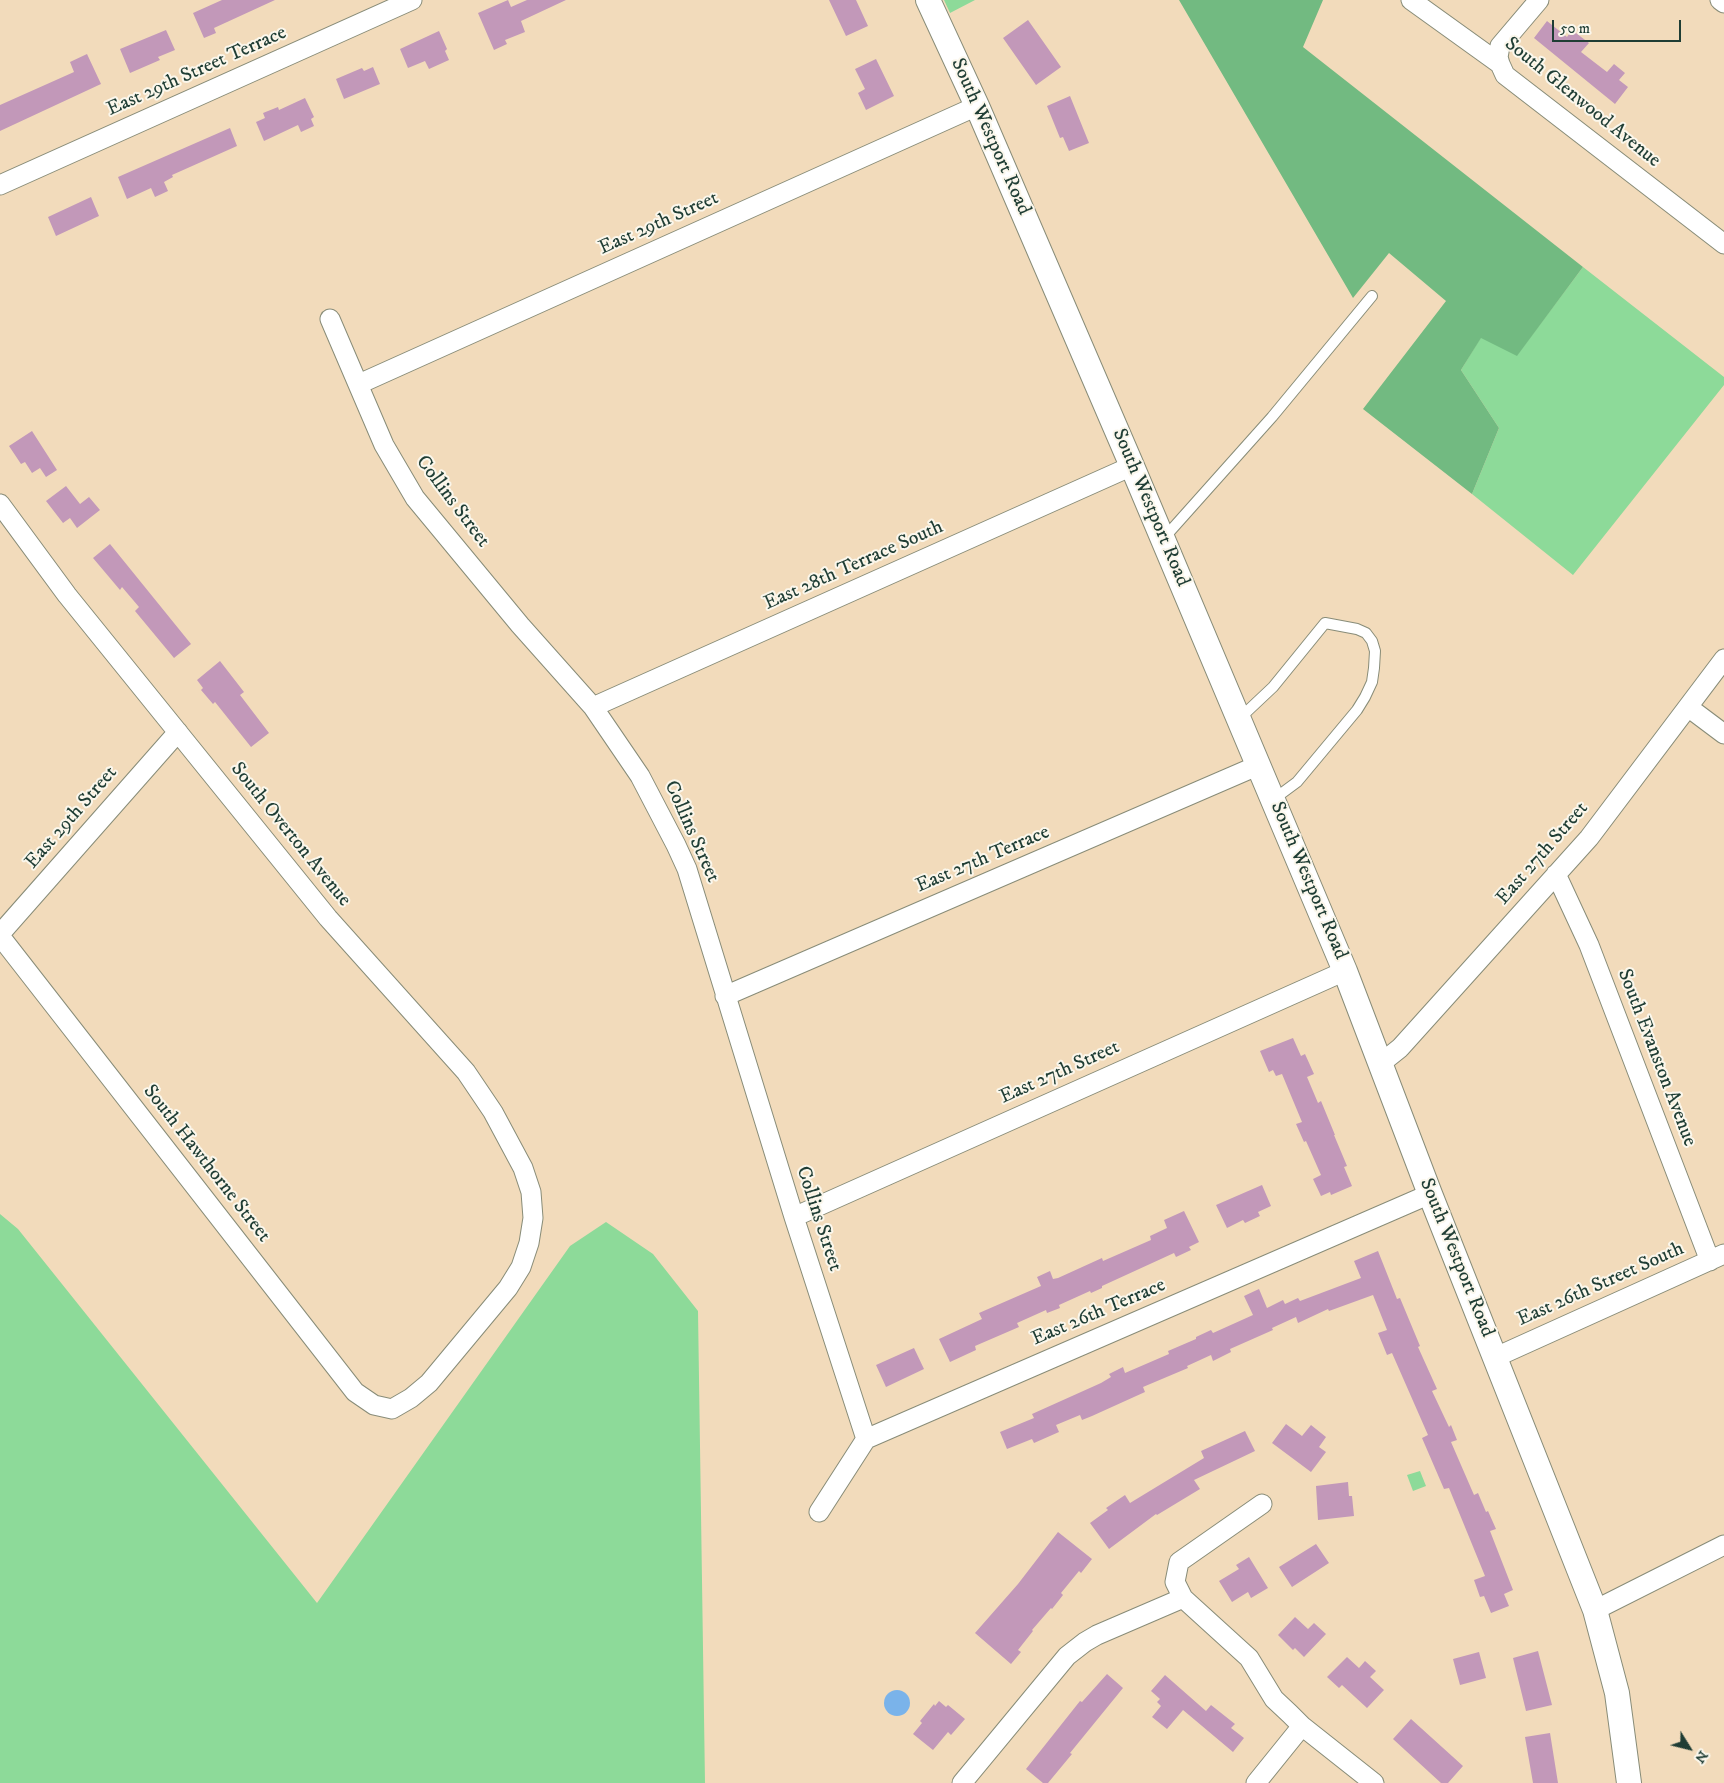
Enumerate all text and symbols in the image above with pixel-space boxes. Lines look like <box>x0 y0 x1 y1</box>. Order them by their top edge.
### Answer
scale bar <box>1554 10 1683 42</box>
text: 50 m <box>1560 19 1590 38</box>
street label: East 29th Street Terrace <box>103 22 291 122</box>
street label: South Glenwood Avenue <box>1499 33 1665 173</box>
street label: South Westport Road <box>945 55 1035 219</box>
street label: East 29th Street <box>596 187 722 261</box>
street label: South Westport Road <box>1106 426 1194 590</box>
street label: Collins Street <box>410 451 494 553</box>
street label: East 28th Terrace South <box>761 516 947 616</box>
street label: South Overton Avenue <box>225 758 355 912</box>
street label: East 29th Street <box>21 762 123 874</box>
street label: Collins Street <box>658 777 724 887</box>
street label: East 27th Street <box>1492 798 1594 910</box>
street label: South Westport Road <box>1264 799 1352 963</box>
street label: East 27th Terrace <box>913 821 1053 899</box>
street label: South Evanston Avenue <box>1611 966 1701 1150</box>
street label: East 27th Street <box>996 1036 1124 1110</box>
street label: South Hawthorne Street <box>137 1080 275 1248</box>
street label: Collins Street <box>790 1164 846 1274</box>
street label: South Westport Road <box>1413 1175 1499 1341</box>
street label: East 26th Street South <box>1514 1237 1688 1333</box>
street label: East 26th Terrace <box>1028 1274 1170 1352</box>
north arrow <box>1664 1723 1714 1773</box>
text: N <box>1690 1747 1712 1767</box>

